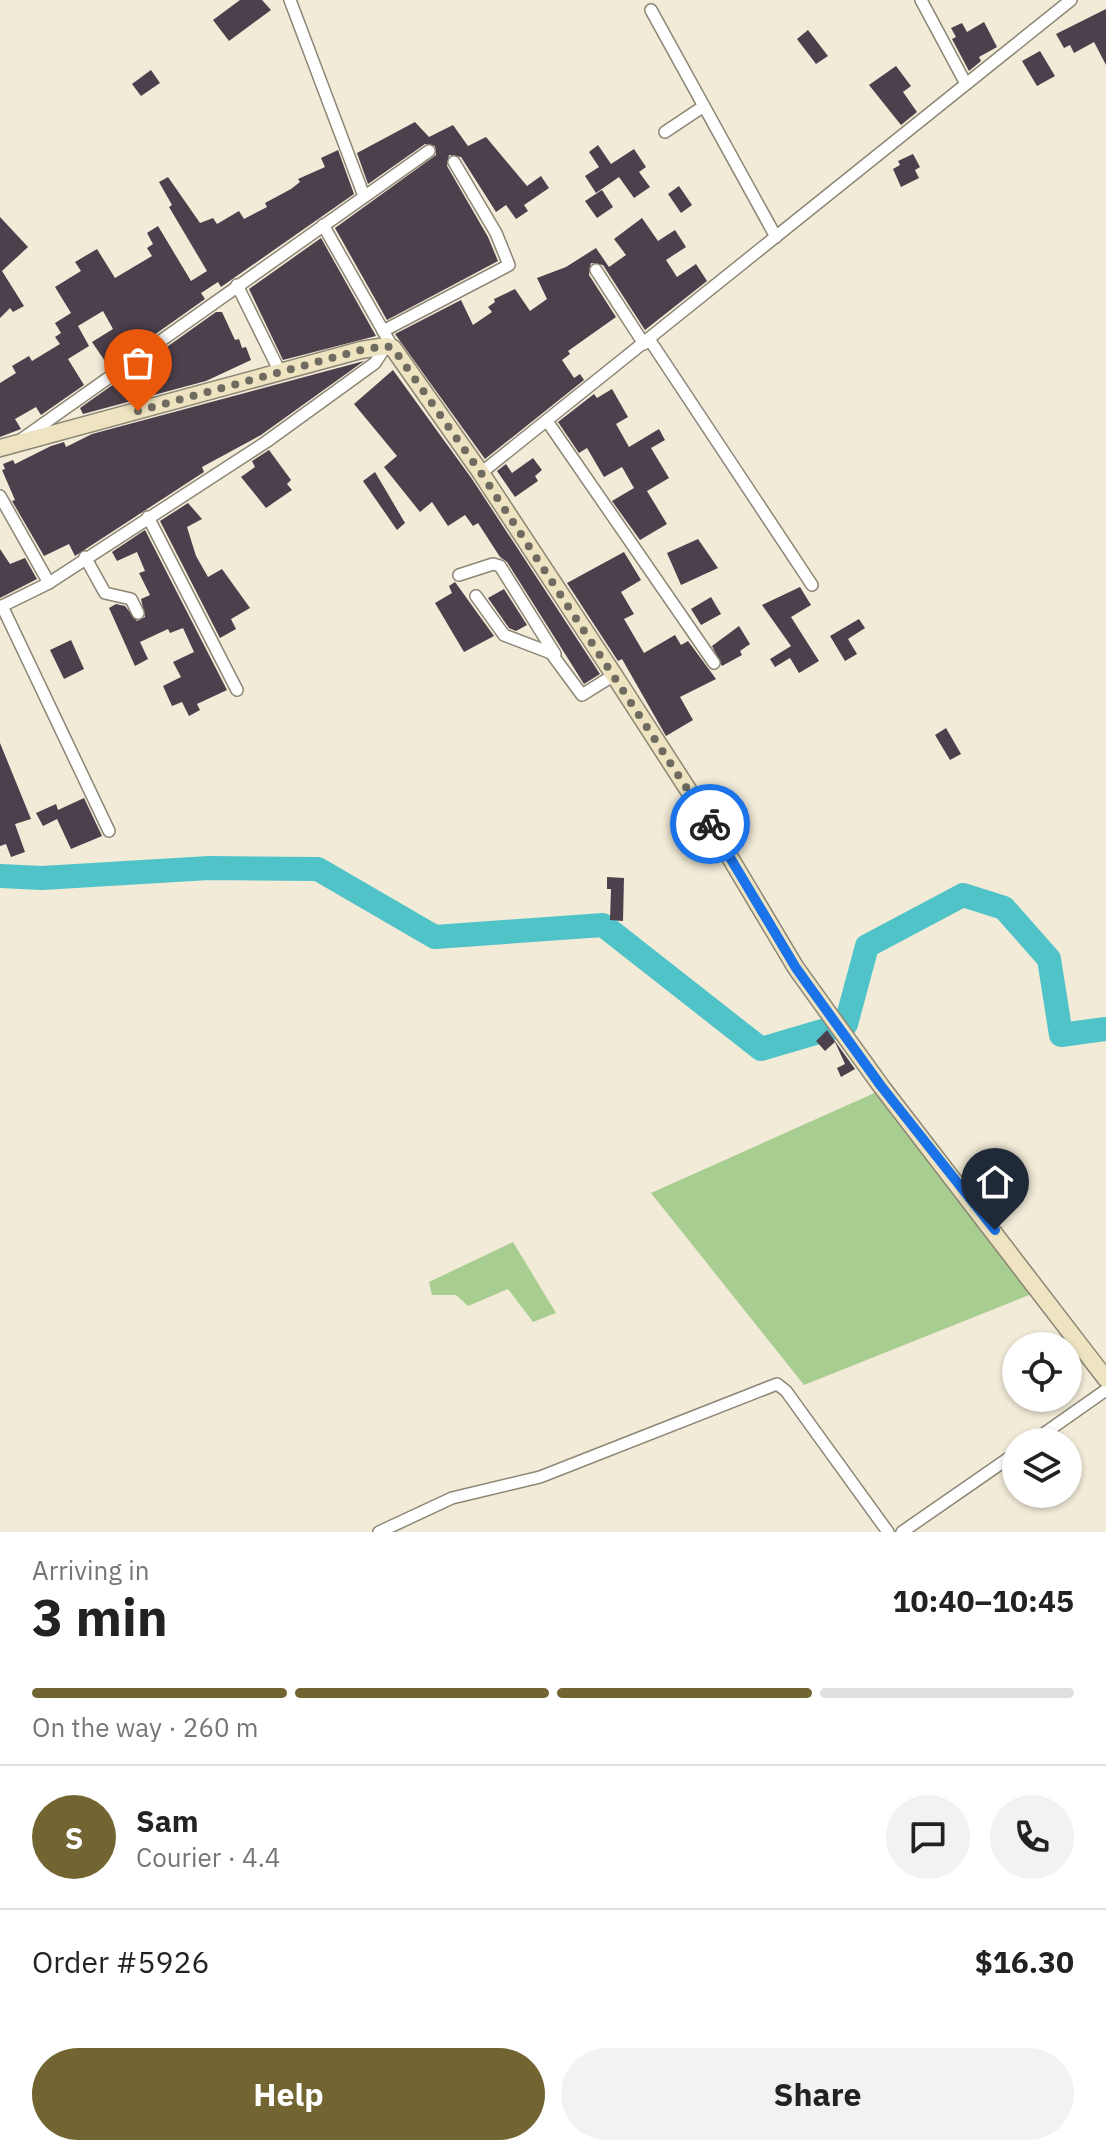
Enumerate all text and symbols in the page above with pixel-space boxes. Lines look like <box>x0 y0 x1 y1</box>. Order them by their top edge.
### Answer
pin <box>104 329 172 411</box>
icon: bag <box>116 341 160 385</box>
courier <box>670 784 750 864</box>
icon: bike <box>688 802 732 846</box>
pin <box>961 1148 1029 1230</box>
icon: home <box>973 1160 1017 1204</box>
map controls <box>1002 1332 1082 1508</box>
button: locate <box>1002 1332 1082 1412</box>
button: layers <box>1002 1428 1082 1508</box>
text: Arriving in <box>32 1553 149 1587</box>
text: 10:40–10:45 <box>893 1581 1074 1620</box>
text: 3 min <box>32 1583 168 1650</box>
text: On the way · 260 m <box>32 1710 258 1744</box>
button: chat <box>886 1795 970 1879</box>
button: phone <box>990 1795 1074 1879</box>
text: Sam <box>136 1801 199 1840</box>
text: S <box>65 1818 83 1857</box>
text: Courier · 4.4 <box>136 1840 280 1874</box>
text: Order #5926 <box>32 1942 209 1981</box>
text: $16.30 <box>975 1942 1074 1981</box>
button: Help <box>32 2048 545 2140</box>
button: Share <box>561 2048 1074 2140</box>

